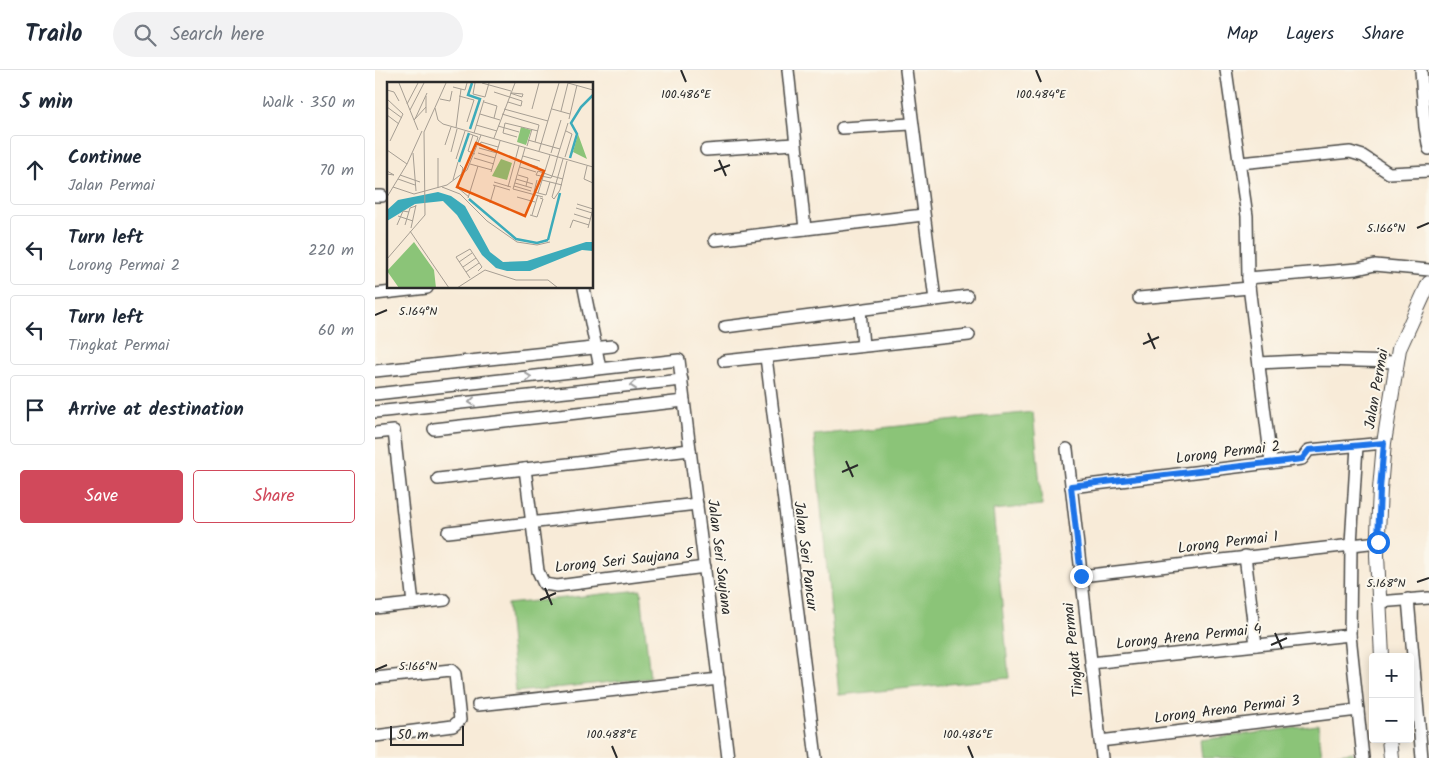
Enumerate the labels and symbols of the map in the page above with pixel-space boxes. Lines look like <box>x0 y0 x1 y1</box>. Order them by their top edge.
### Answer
inset map <box>387 82 594 289</box>
text: 100.486°E <box>661 85 712 104</box>
text: 100.484°E <box>1016 85 1067 104</box>
text: 5.166°N <box>1367 219 1405 238</box>
text: 5.164°N <box>399 302 437 321</box>
street label: Jalan Permai <box>1358 346 1396 431</box>
one-way arrow <box>524 372 532 383</box>
one-way arrow <box>629 379 637 390</box>
one-way arrow <box>467 396 475 407</box>
street label: Lorong Permai 2 <box>1174 435 1282 471</box>
street label: Jalan Seri Saujana <box>700 498 738 616</box>
street label: Jalan Seri Pancur <box>786 500 824 613</box>
street label: Lorong Permai 1 <box>1176 525 1280 561</box>
route start <box>1367 531 1390 554</box>
street label: Lorong Seri Saujana 5 <box>553 542 695 580</box>
route end <box>1070 565 1093 588</box>
text: 5.168°N <box>1366 574 1406 593</box>
street label: Tingkat Permai <box>1057 600 1091 699</box>
street label: Lorong Arena Permai 4 <box>1115 617 1263 657</box>
text: 5.166°N <box>399 657 437 676</box>
street label: Lorong Arena Permai 3 <box>1153 689 1302 731</box>
scale bar <box>390 723 464 746</box>
text: 100.488°E <box>587 725 638 744</box>
text: 100.486°E <box>943 725 994 744</box>

